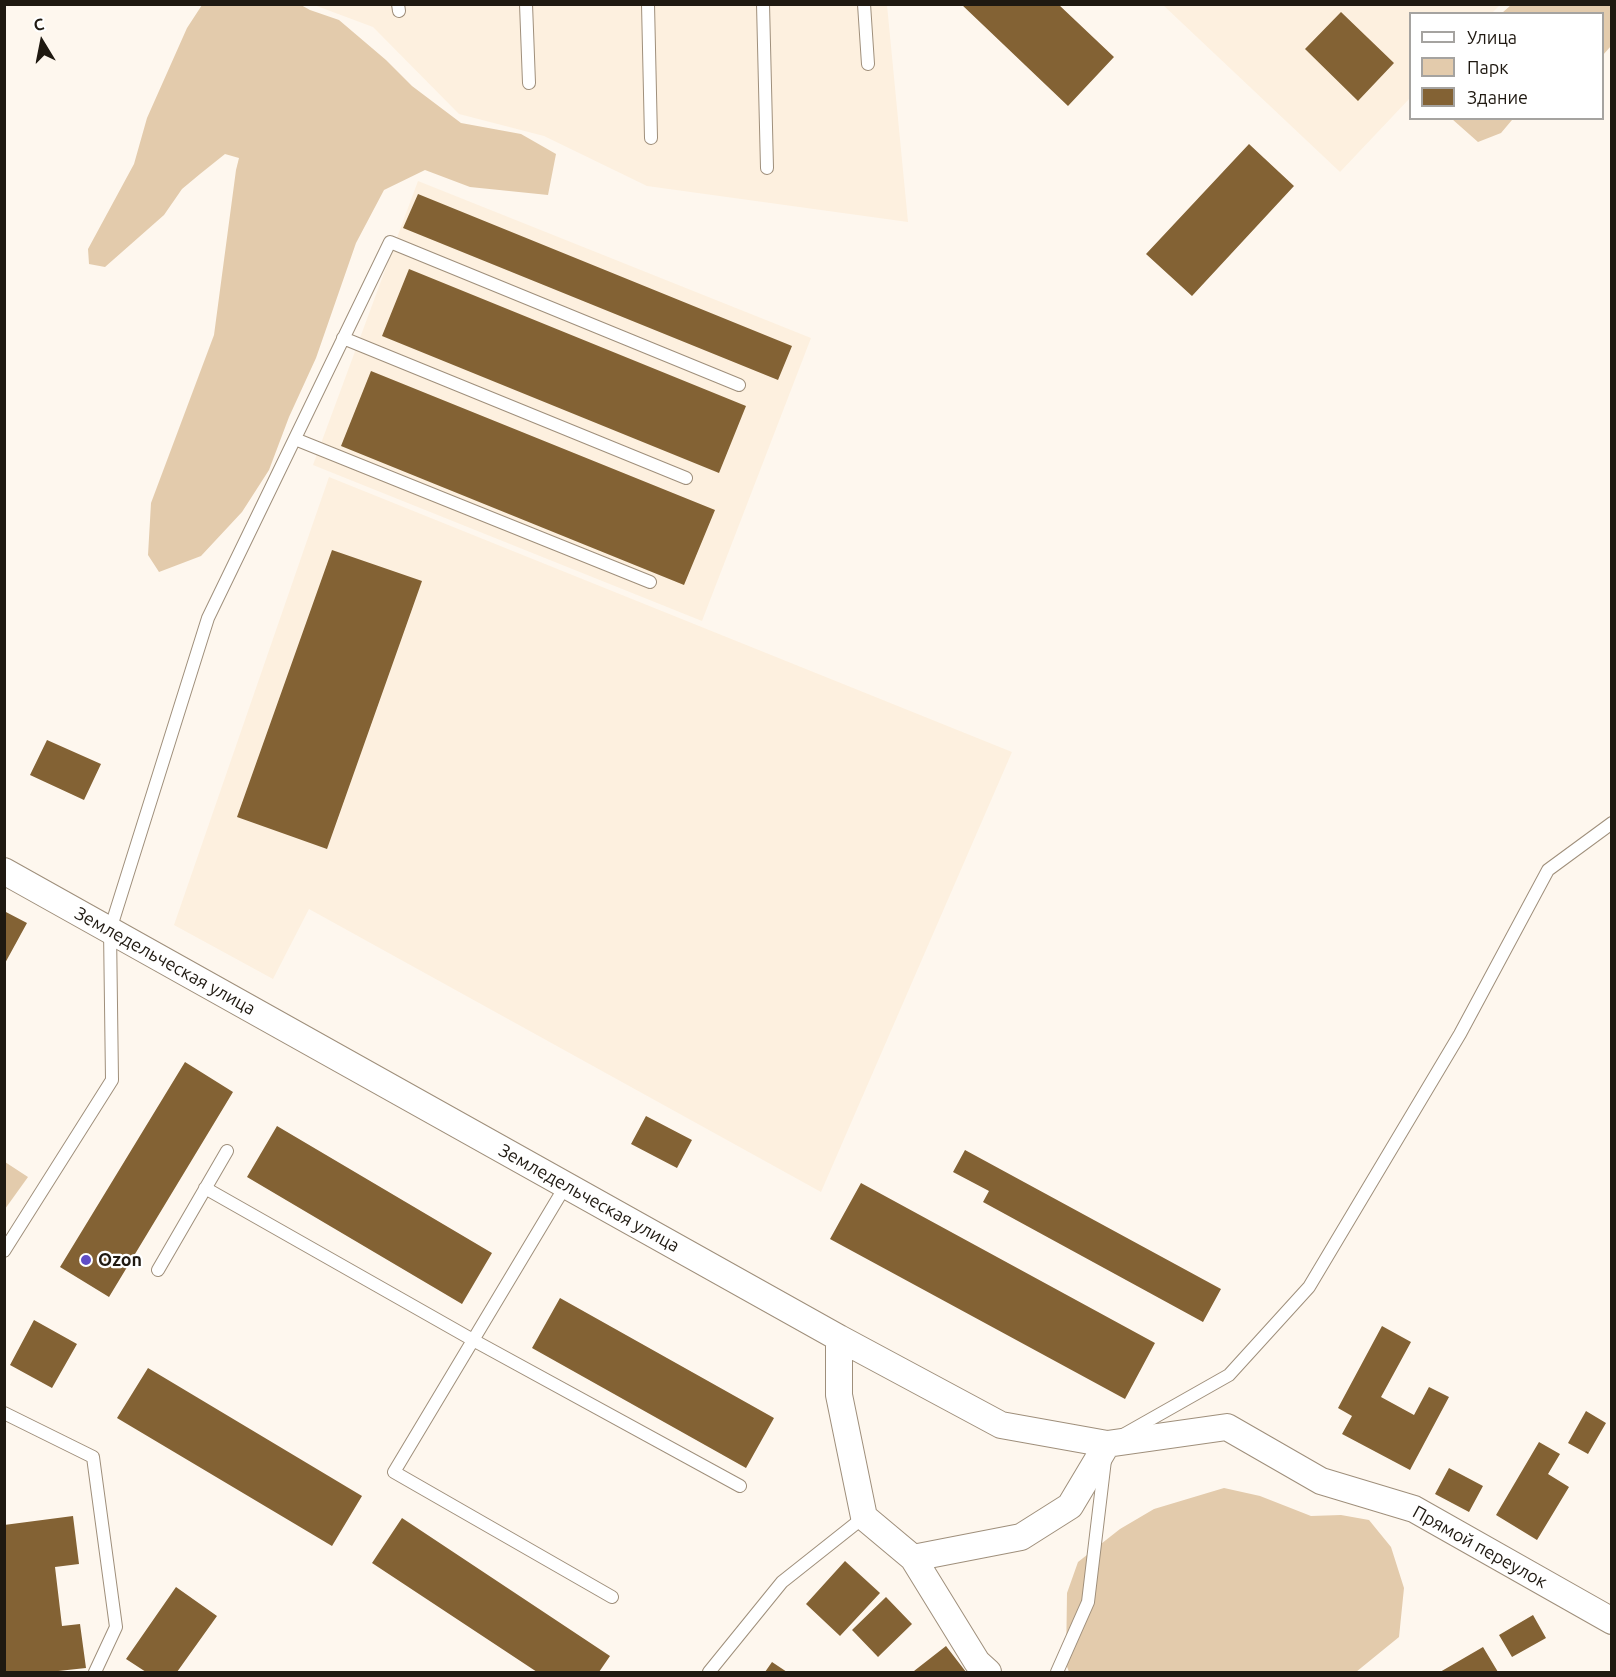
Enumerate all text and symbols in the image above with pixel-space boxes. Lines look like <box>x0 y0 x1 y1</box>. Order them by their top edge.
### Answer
north arrow <box>12 12 72 72</box>
legend <box>1409 12 1604 120</box>
text: С <box>32 15 45 34</box>
text: Улица <box>1467 27 1517 47</box>
text: Парк <box>1467 57 1508 77</box>
text: Здание <box>1467 87 1528 107</box>
street label: Земледельческая улица <box>71 902 259 1020</box>
street label: Земледельческая улица <box>495 1139 683 1257</box>
place label: Ozon <box>98 1249 142 1271</box>
marker: Ozon <box>79 1253 93 1267</box>
street label: Прямой переулок <box>1409 1501 1551 1593</box>

